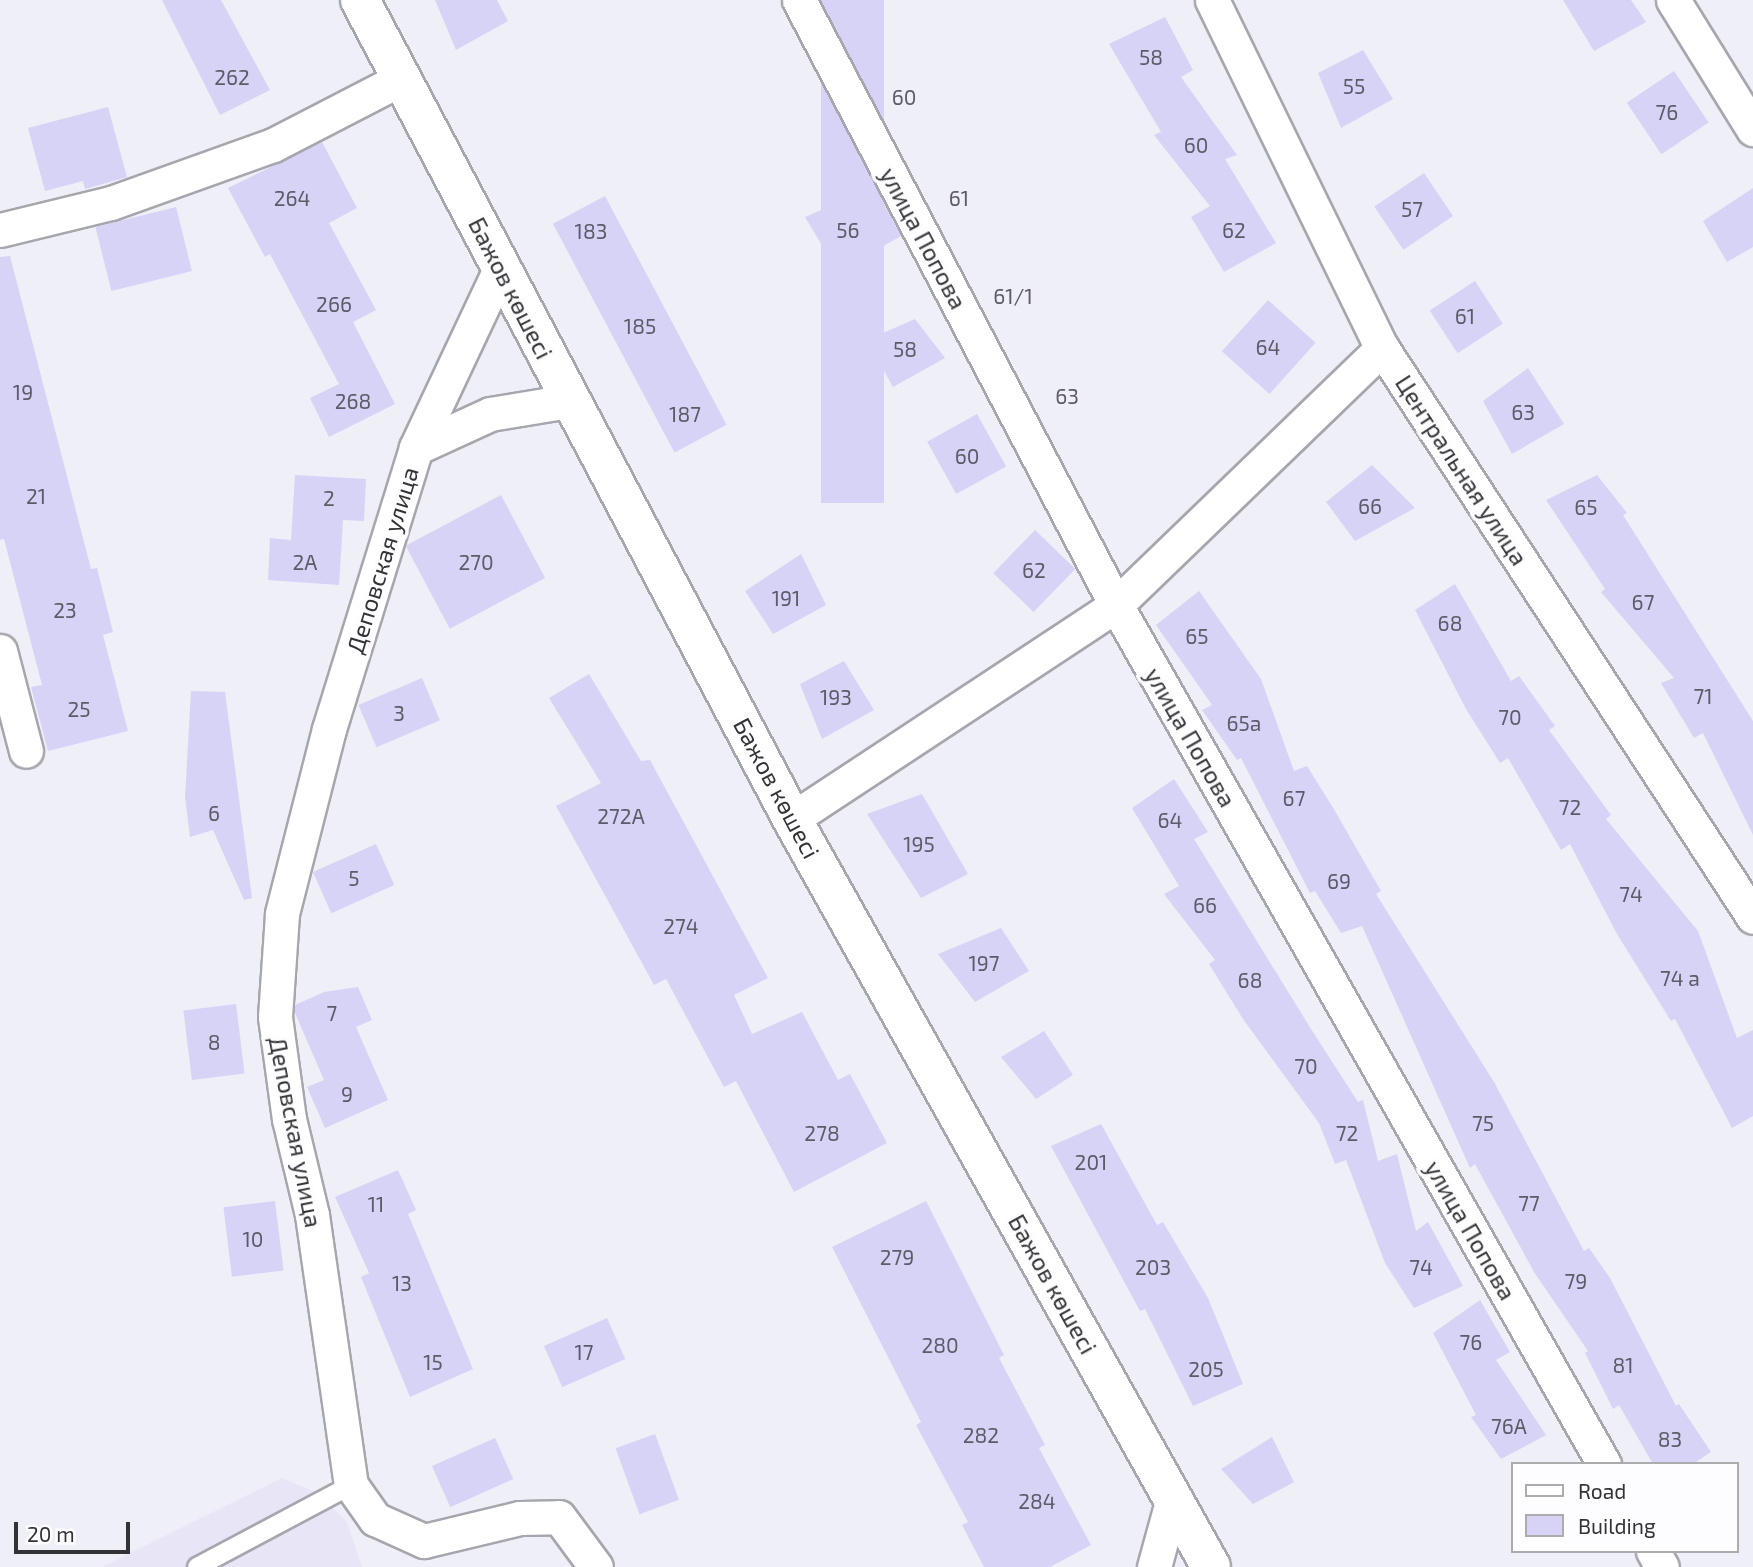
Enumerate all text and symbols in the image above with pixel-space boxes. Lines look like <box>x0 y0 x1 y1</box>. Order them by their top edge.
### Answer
house number: 58 <box>1139 44 1163 70</box>
house number: 262 <box>214 64 250 90</box>
house number: 55 <box>1343 73 1365 99</box>
house number: 60 <box>892 84 916 110</box>
house number: 76 <box>1656 99 1678 125</box>
house number: 60 <box>1184 132 1208 158</box>
street label: улица Попова <box>875 162 973 314</box>
house number: 264 <box>274 185 310 211</box>
house number: 61 <box>949 185 969 211</box>
house number: 57 <box>1401 196 1423 222</box>
street label: Бажов көшесі <box>463 212 559 364</box>
house number: 56 <box>836 217 860 243</box>
house number: 62 <box>1222 217 1246 243</box>
house number: 183 <box>575 218 607 244</box>
house number: 61/1 <box>993 283 1033 309</box>
house number: 266 <box>316 291 352 317</box>
house number: 61 <box>1455 303 1475 329</box>
house number: 185 <box>624 313 656 339</box>
house number: 64 <box>1256 334 1280 360</box>
house number: 58 <box>893 336 917 362</box>
street label: Центральная улица <box>1390 369 1534 571</box>
house number: 19 <box>13 379 33 405</box>
house number: 63 <box>1055 383 1079 409</box>
house number: 268 <box>335 388 371 414</box>
house number: 63 <box>1511 399 1535 425</box>
house number: 187 <box>669 401 701 427</box>
house number: 60 <box>955 443 979 469</box>
street label: Деповская улица <box>340 463 424 657</box>
house number: 21 <box>26 483 46 509</box>
house number: 2 <box>323 485 335 511</box>
house number: 66 <box>1358 493 1382 519</box>
house number: 65 <box>1574 494 1598 520</box>
house number: 2А <box>293 549 317 575</box>
house number: 270 <box>458 549 494 575</box>
house number: 62 <box>1022 557 1046 583</box>
house number: 191 <box>772 585 800 611</box>
house number: 67 <box>1632 589 1654 615</box>
house number: 23 <box>53 597 77 623</box>
house number: 68 <box>1438 610 1462 636</box>
house number: 65 <box>1185 623 1209 649</box>
street label: улица Попова <box>1139 662 1243 812</box>
house number: 71 <box>1693 683 1713 709</box>
house number: 193 <box>820 684 852 710</box>
house number: 25 <box>67 696 91 722</box>
house number: 3 <box>393 700 405 726</box>
house number: 70 <box>1498 704 1522 730</box>
house number: 65а <box>1227 710 1261 736</box>
street label: Бажов көшесі <box>728 713 826 863</box>
house number: 67 <box>1283 785 1305 811</box>
house number: 72 <box>1559 794 1581 820</box>
house number: 6 <box>208 800 220 826</box>
house number: 272А <box>597 803 645 829</box>
house number: 64 <box>1158 807 1182 833</box>
house number: 195 <box>903 831 935 857</box>
house number: 5 <box>348 865 360 891</box>
house number: 69 <box>1327 868 1351 894</box>
house number: 74 <box>1619 881 1643 907</box>
house number: 66 <box>1193 892 1217 918</box>
house number: 274 <box>663 913 699 939</box>
house number: 197 <box>968 950 1000 976</box>
house number: 74 а <box>1660 965 1700 991</box>
house number: 68 <box>1238 967 1262 993</box>
house number: 7 <box>327 1000 337 1026</box>
house number: 8 <box>208 1029 220 1055</box>
street label: Деповская улица <box>263 1034 329 1230</box>
house number: 70 <box>1294 1053 1318 1079</box>
house number: 9 <box>341 1081 353 1107</box>
house number: 75 <box>1472 1110 1494 1136</box>
house number: 278 <box>804 1120 840 1146</box>
house number: 72 <box>1336 1120 1358 1146</box>
house number: 201 <box>1075 1149 1107 1175</box>
street label: улица Попова <box>1419 1155 1523 1305</box>
house number: 77 <box>1518 1190 1540 1216</box>
house number: 11 <box>368 1191 384 1217</box>
street label: Бажов көшесі <box>1003 1209 1103 1359</box>
house number: 10 <box>242 1226 264 1252</box>
house number: 279 <box>880 1244 914 1270</box>
house number: 203 <box>1135 1254 1171 1280</box>
house number: 74 <box>1409 1254 1433 1280</box>
house number: 79 <box>1565 1268 1587 1294</box>
house number: 13 <box>392 1270 412 1296</box>
house number: 76 <box>1460 1329 1482 1355</box>
house number: 280 <box>921 1332 959 1358</box>
house number: 17 <box>574 1339 594 1365</box>
house number: 15 <box>423 1349 443 1375</box>
house number: 81 <box>1612 1352 1634 1378</box>
house number: 205 <box>1188 1356 1224 1382</box>
house number: 76А <box>1491 1413 1527 1439</box>
house number: 282 <box>963 1422 999 1448</box>
house number: 83 <box>1658 1426 1682 1452</box>
legend <box>1512 1462 1739 1553</box>
text: Road <box>1578 1478 1626 1503</box>
house number: 284 <box>1018 1488 1056 1514</box>
scale bar <box>18 1508 133 1552</box>
text: Building <box>1578 1513 1656 1538</box>
text: 20 m <box>27 1521 75 1546</box>

